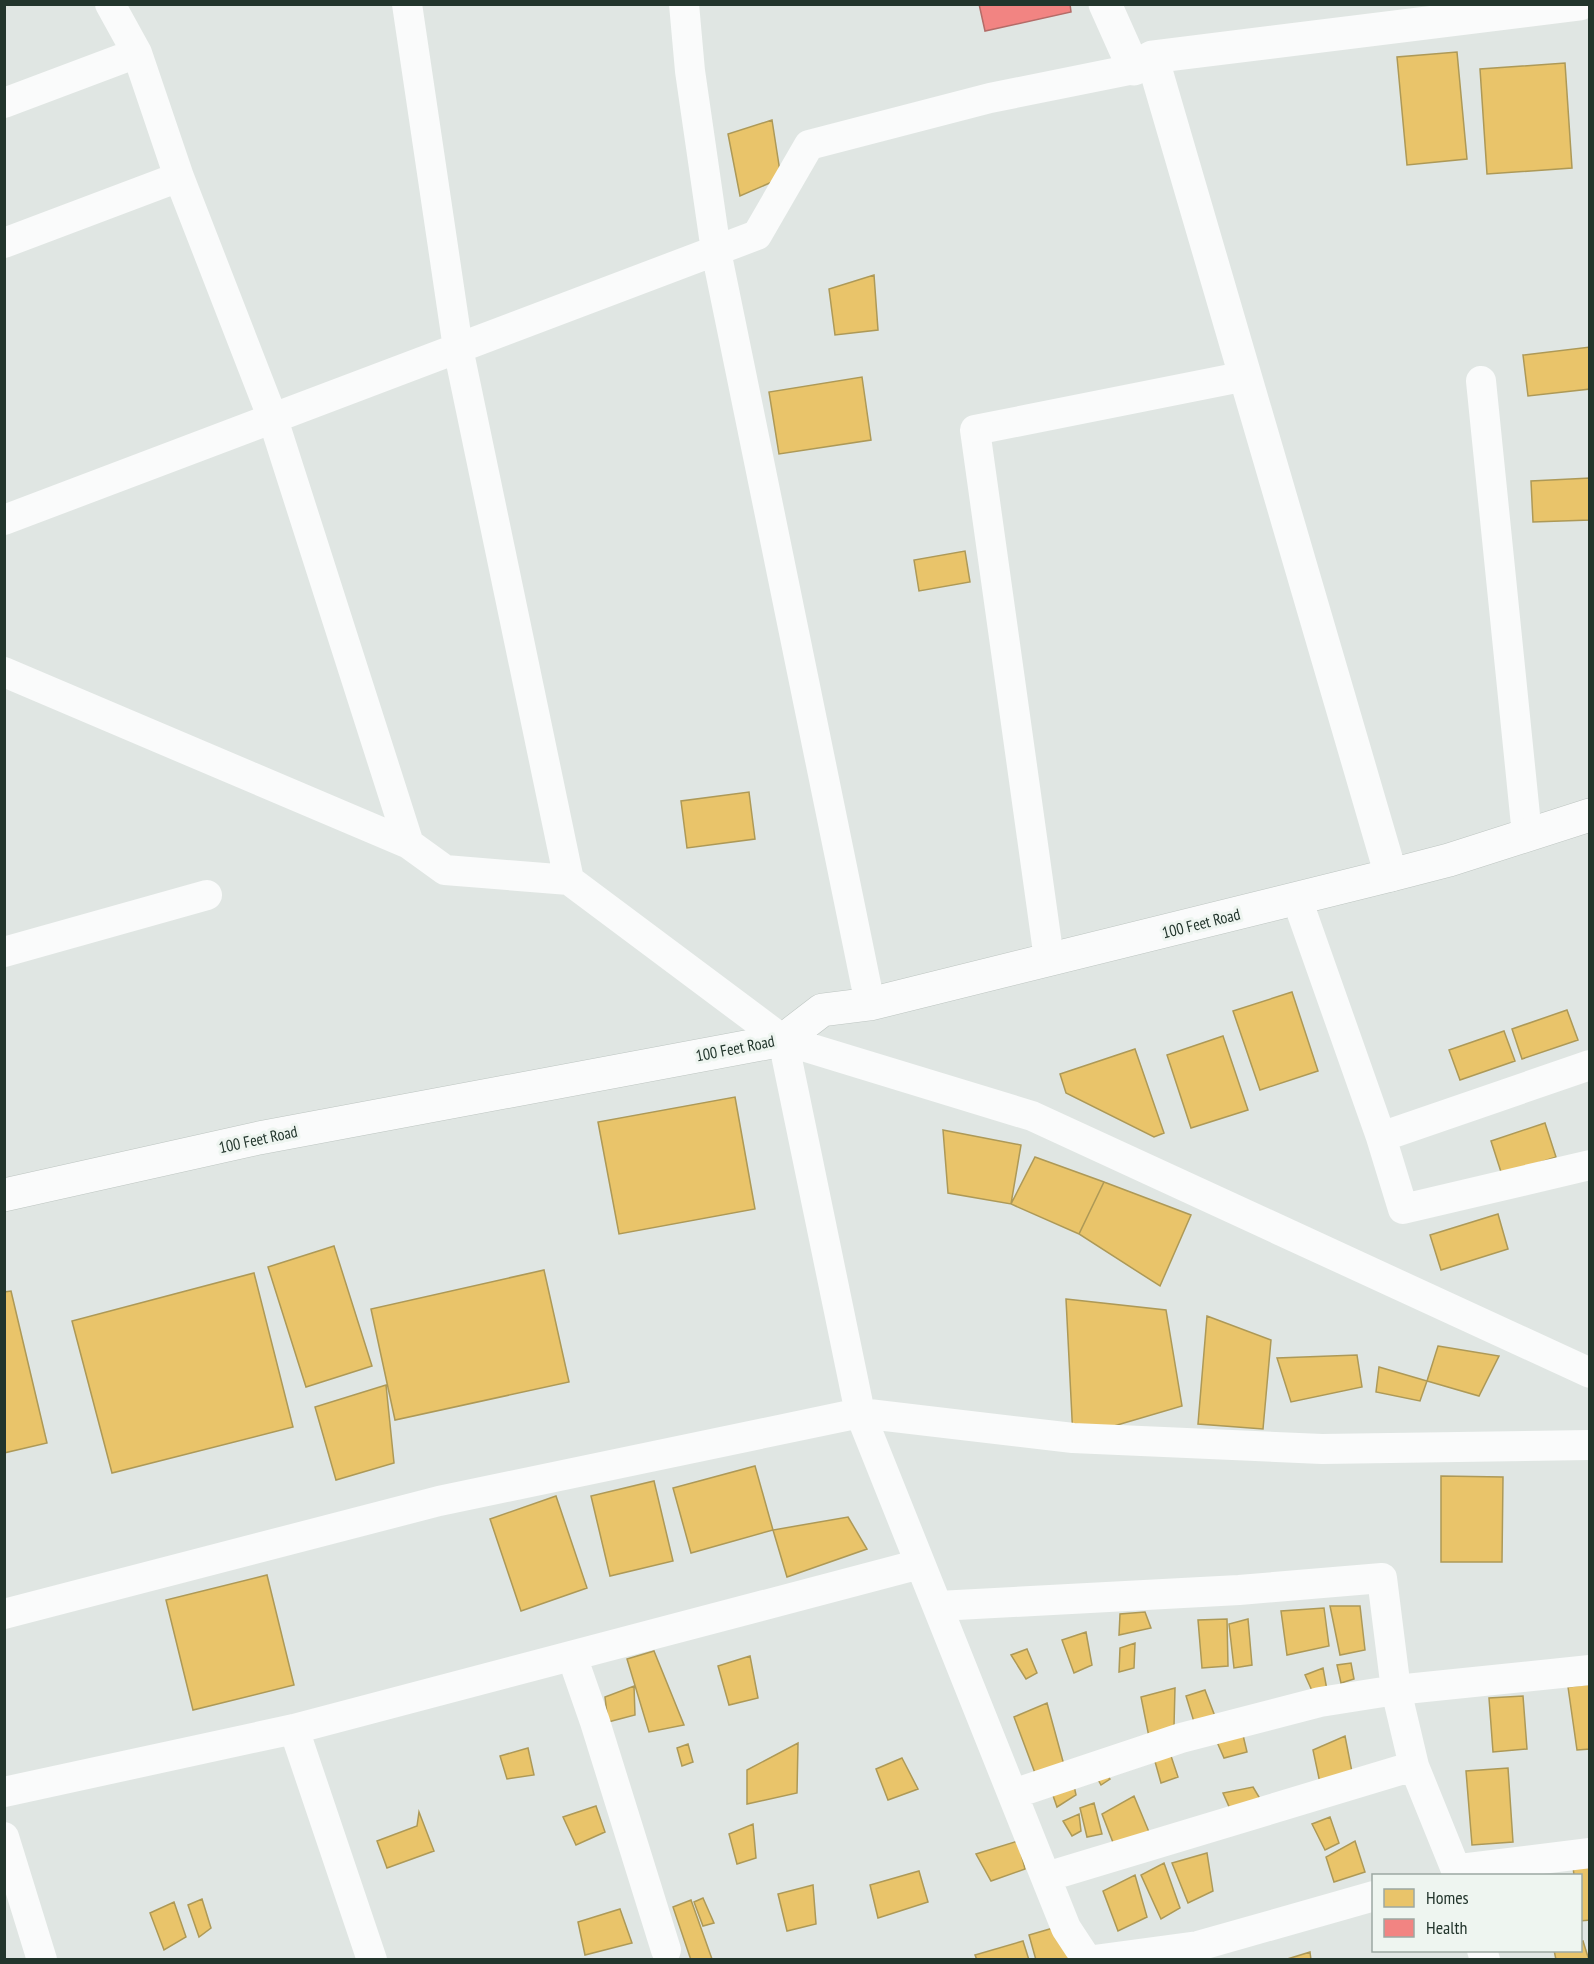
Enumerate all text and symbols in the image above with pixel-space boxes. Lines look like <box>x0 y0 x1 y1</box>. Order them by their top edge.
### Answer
street label: 100 Feet Road <box>1160 904 1242 942</box>
street label: 100 Feet Road <box>694 1031 776 1065</box>
street label: 100 Feet Road <box>217 1121 299 1157</box>
legend <box>1372 1874 1582 1952</box>
text: Homes <box>1426 1886 1469 1909</box>
text: Health <box>1426 1916 1467 1939</box>

